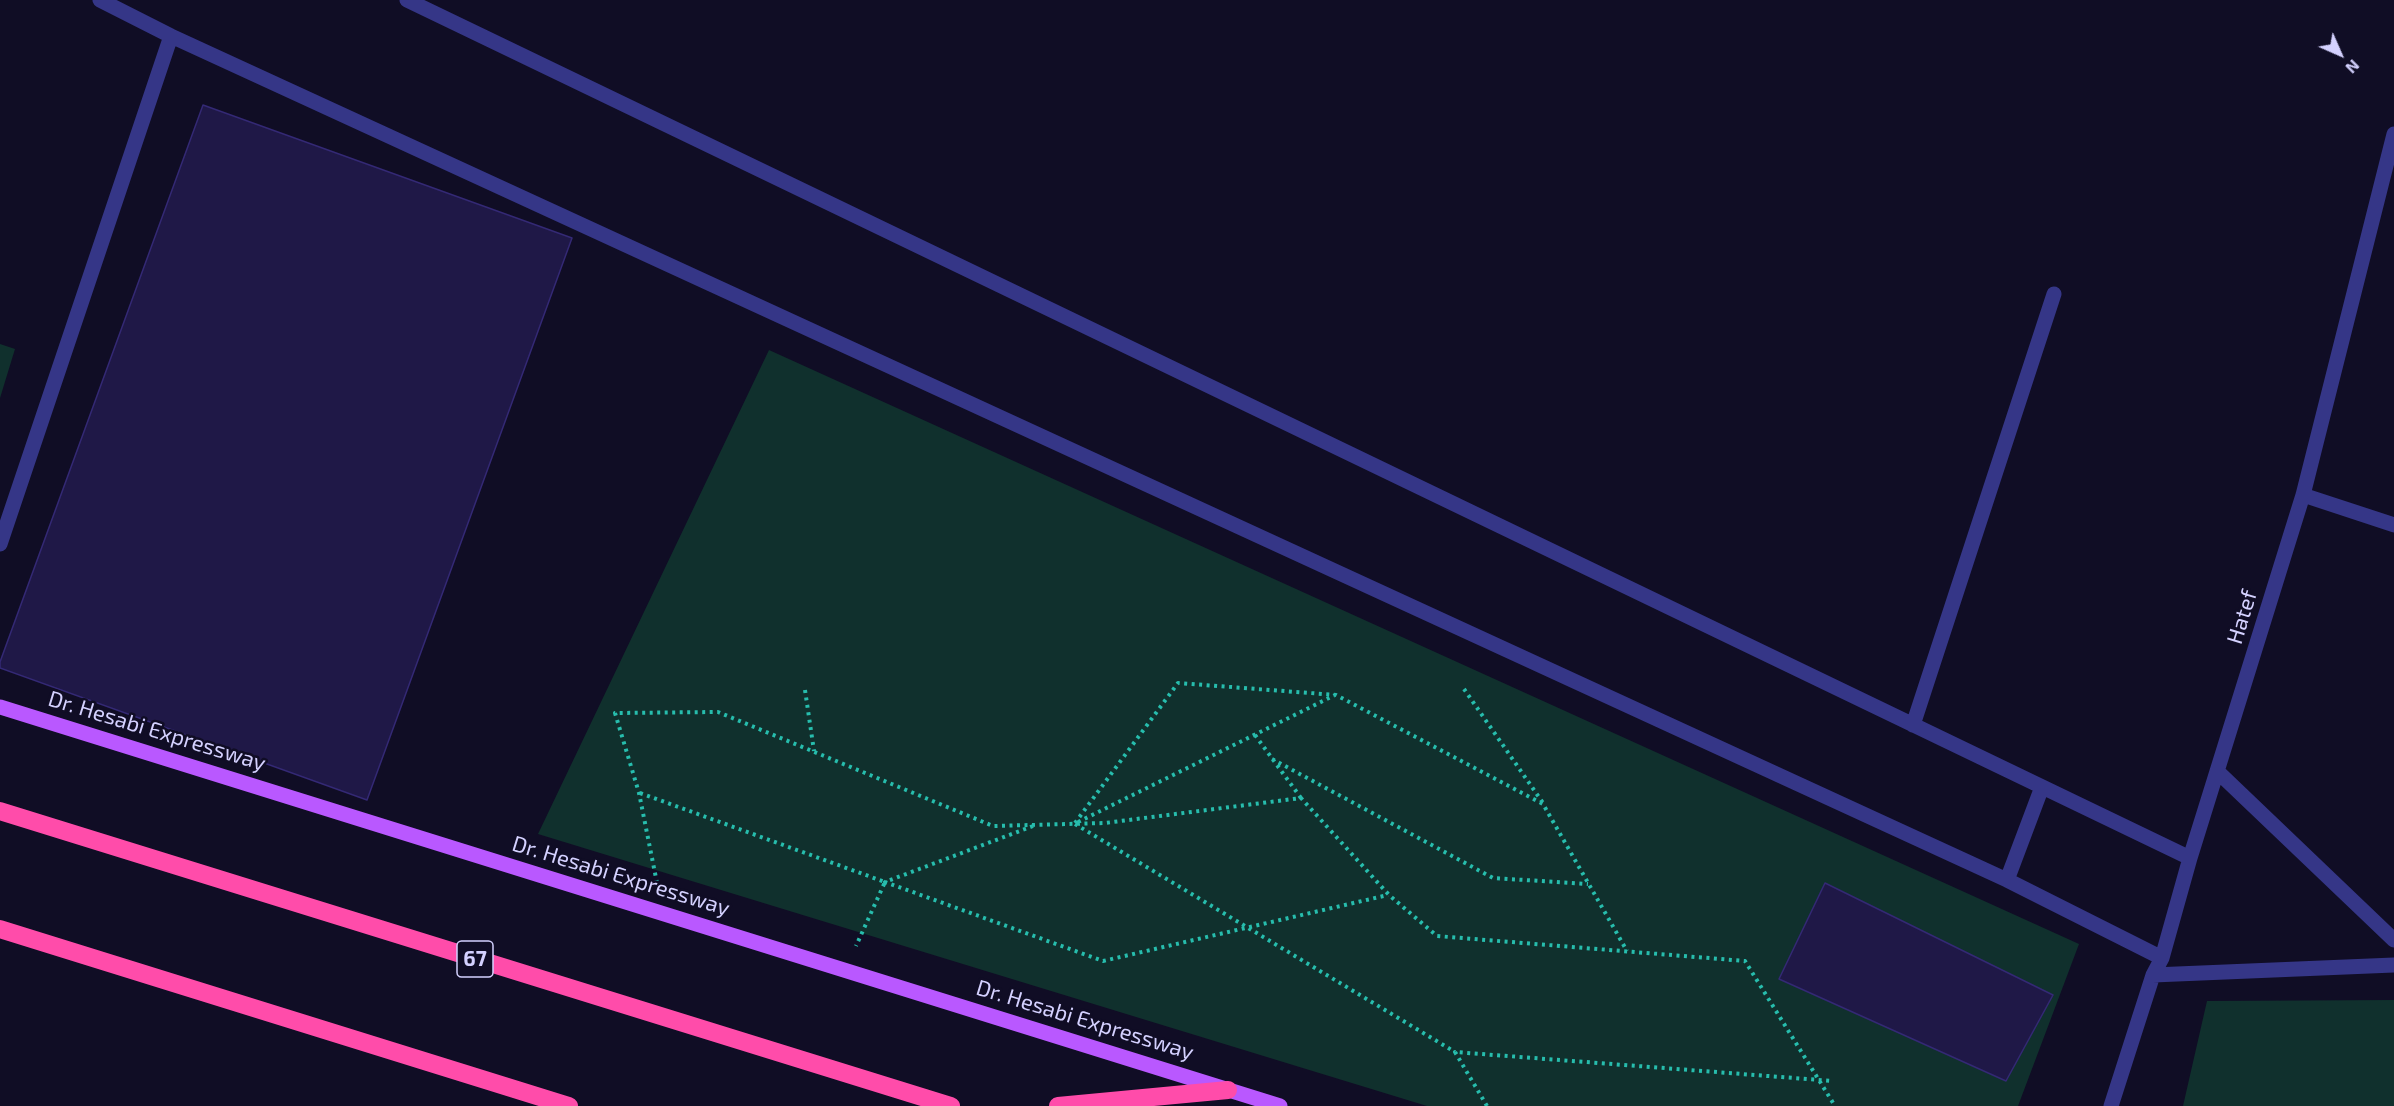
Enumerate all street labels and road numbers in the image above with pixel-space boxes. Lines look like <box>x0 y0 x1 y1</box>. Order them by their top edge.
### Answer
street label: Hatef <box>2221 587 2263 647</box>
street label: Dr. Hesabi Expressway <box>45 685 269 777</box>
street label: Dr. Hesabi Expressway <box>509 830 733 922</box>
road number: 67 <box>457 941 493 977</box>
street label: Dr. Hesabi Expressway <box>973 974 1197 1066</box>

